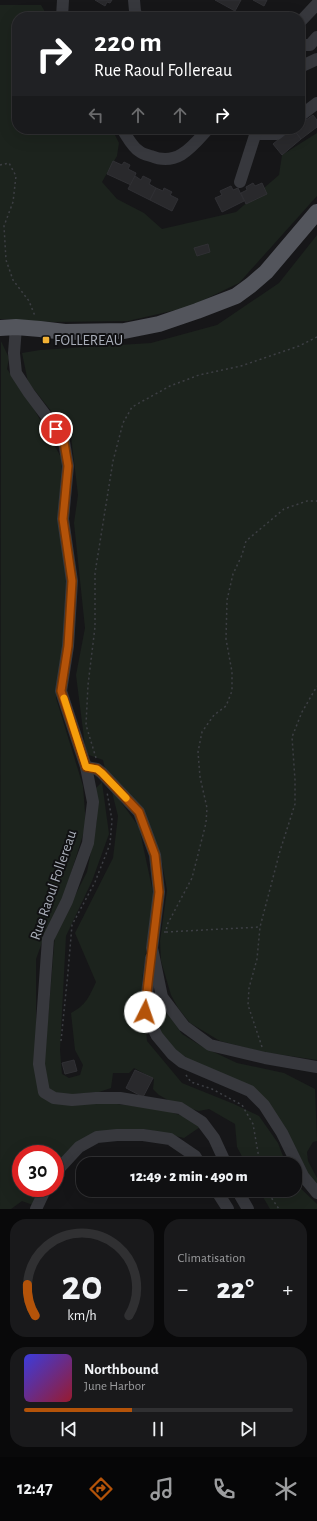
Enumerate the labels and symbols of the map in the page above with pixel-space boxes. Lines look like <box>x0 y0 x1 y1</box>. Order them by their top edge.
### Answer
place label: FOLLEREAU <box>54 333 123 348</box>
marker: FOLLEREAU <box>41 335 51 345</box>
pin <box>39 412 73 446</box>
street label: Rue Raoul Follereau <box>28 828 79 942</box>
position arrow <box>124 991 166 1033</box>
speed limit sign: 30 <box>12 1145 64 1197</box>

